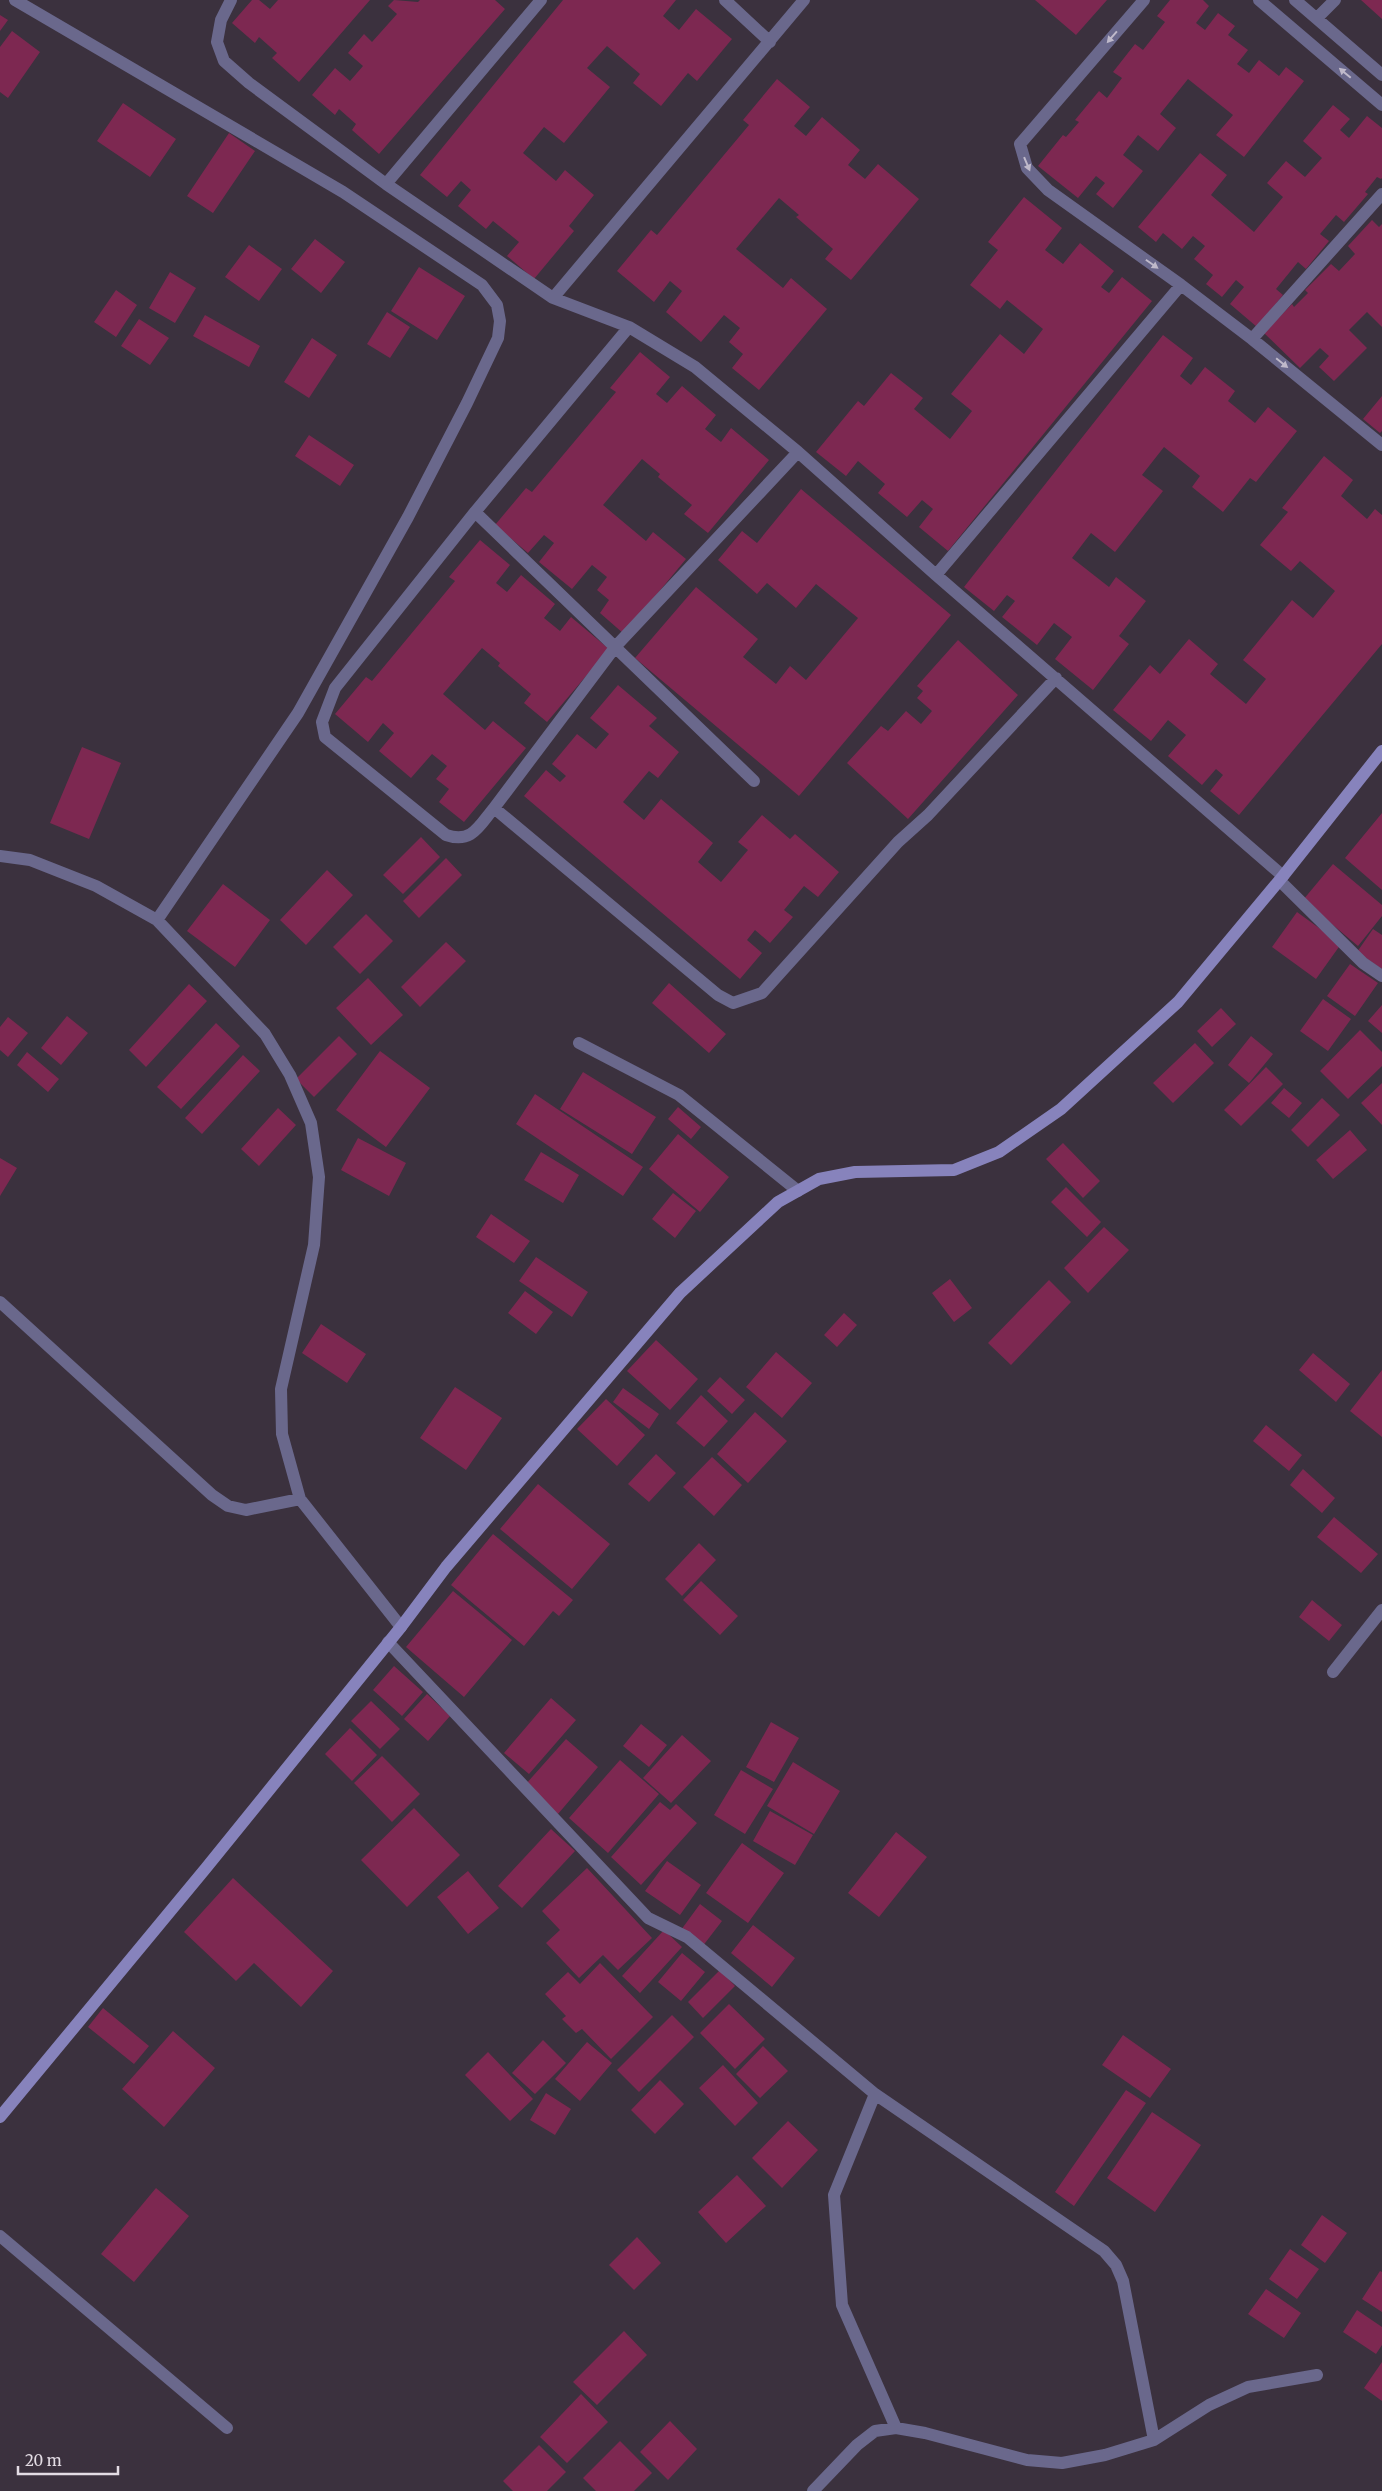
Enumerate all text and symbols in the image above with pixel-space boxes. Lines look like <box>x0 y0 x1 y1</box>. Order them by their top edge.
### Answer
one-way arrow <box>1106 30 1117 43</box>
one-way arrow <box>1339 68 1352 79</box>
one-way arrow <box>1023 157 1031 171</box>
one-way arrow <box>1146 259 1159 269</box>
one-way arrow <box>1275 357 1288 368</box>
scale bar <box>18 2444 118 2476</box>
text: 20 m <box>25 2451 62 2470</box>

